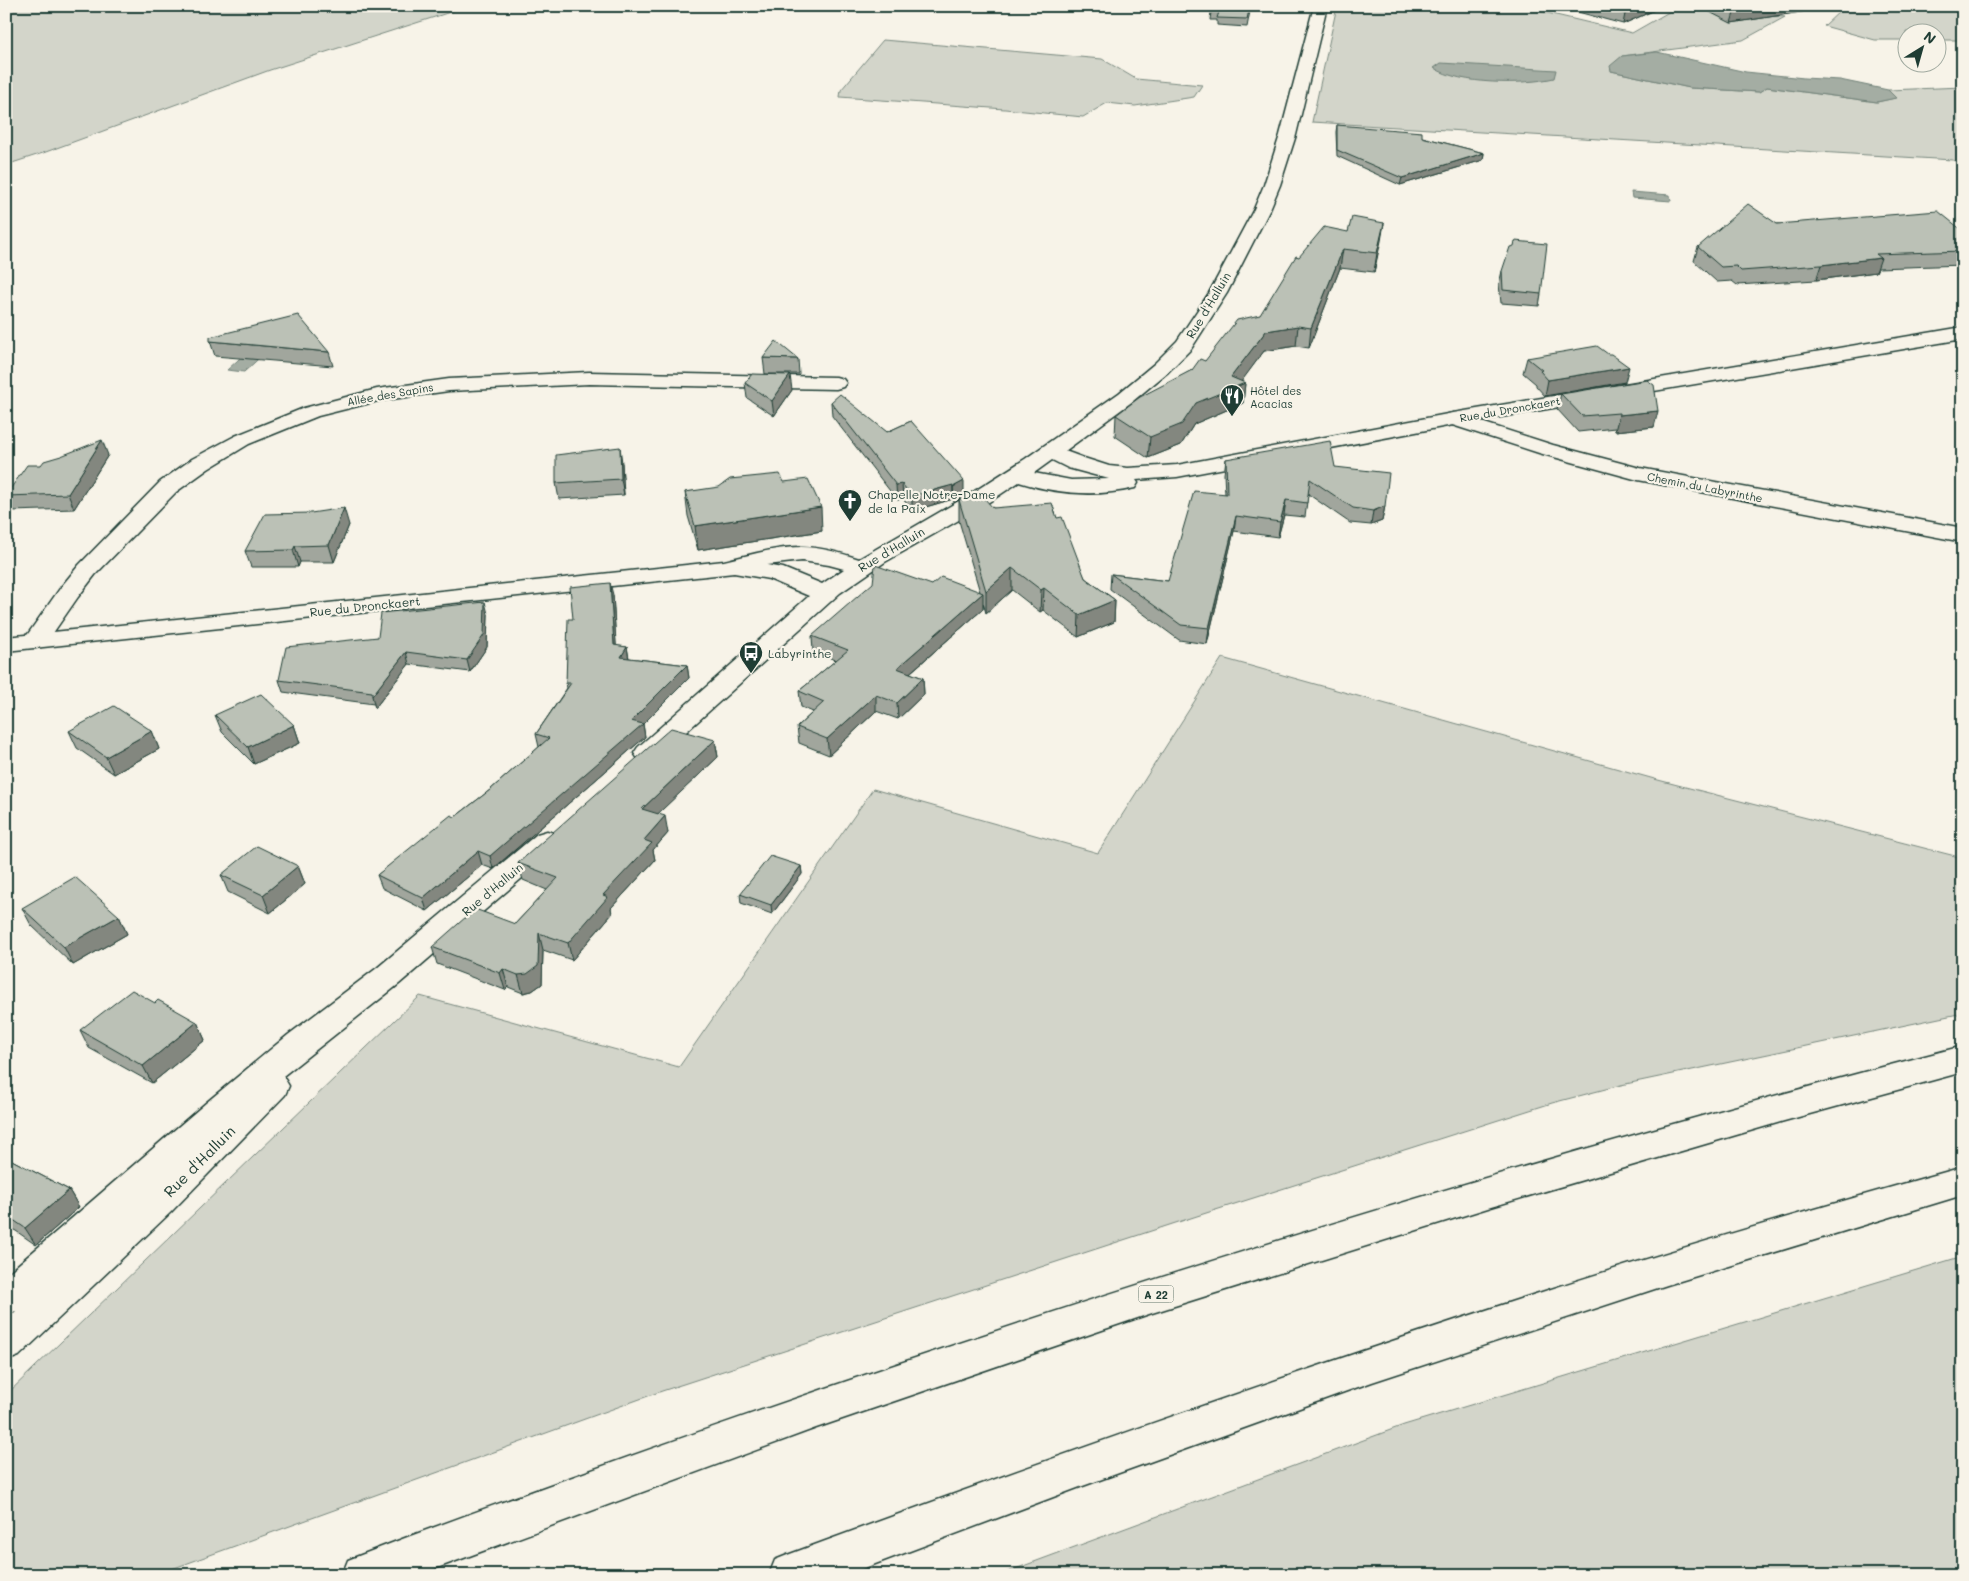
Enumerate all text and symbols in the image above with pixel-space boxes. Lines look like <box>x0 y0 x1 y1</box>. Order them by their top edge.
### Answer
north arrow <box>1896 22 1946 72</box>
text: N <box>1920 26 1940 48</box>
street label: Rue d'Halluin <box>1182 269 1234 341</box>
street label: Allée des Sapins <box>346 379 434 409</box>
restaurant icon: Hôtel des Acacias <box>1219 383 1245 417</box>
place label: Hôtel des Acacias <box>1250 383 1301 411</box>
street label: Rue du Dronckaert <box>1459 393 1562 425</box>
street label: Chemin du Labyrinthe <box>1646 468 1764 506</box>
place label: Chapelle Notre-Dame de la Paix <box>868 486 995 516</box>
church icon: Chapelle Notre-Dame de la Paix <box>837 488 863 522</box>
street label: Rue d'Halluin <box>855 523 927 575</box>
street label: Rue du Dronckaert <box>309 592 421 620</box>
bus stop icon: Labyrinthe <box>738 640 764 674</box>
place label: Labyrinthe <box>768 645 832 661</box>
street label: Rue d'Halluin <box>458 859 526 919</box>
street label: Rue d'Halluin <box>159 1121 239 1201</box>
road number: A 22 <box>1138 1286 1174 1302</box>

